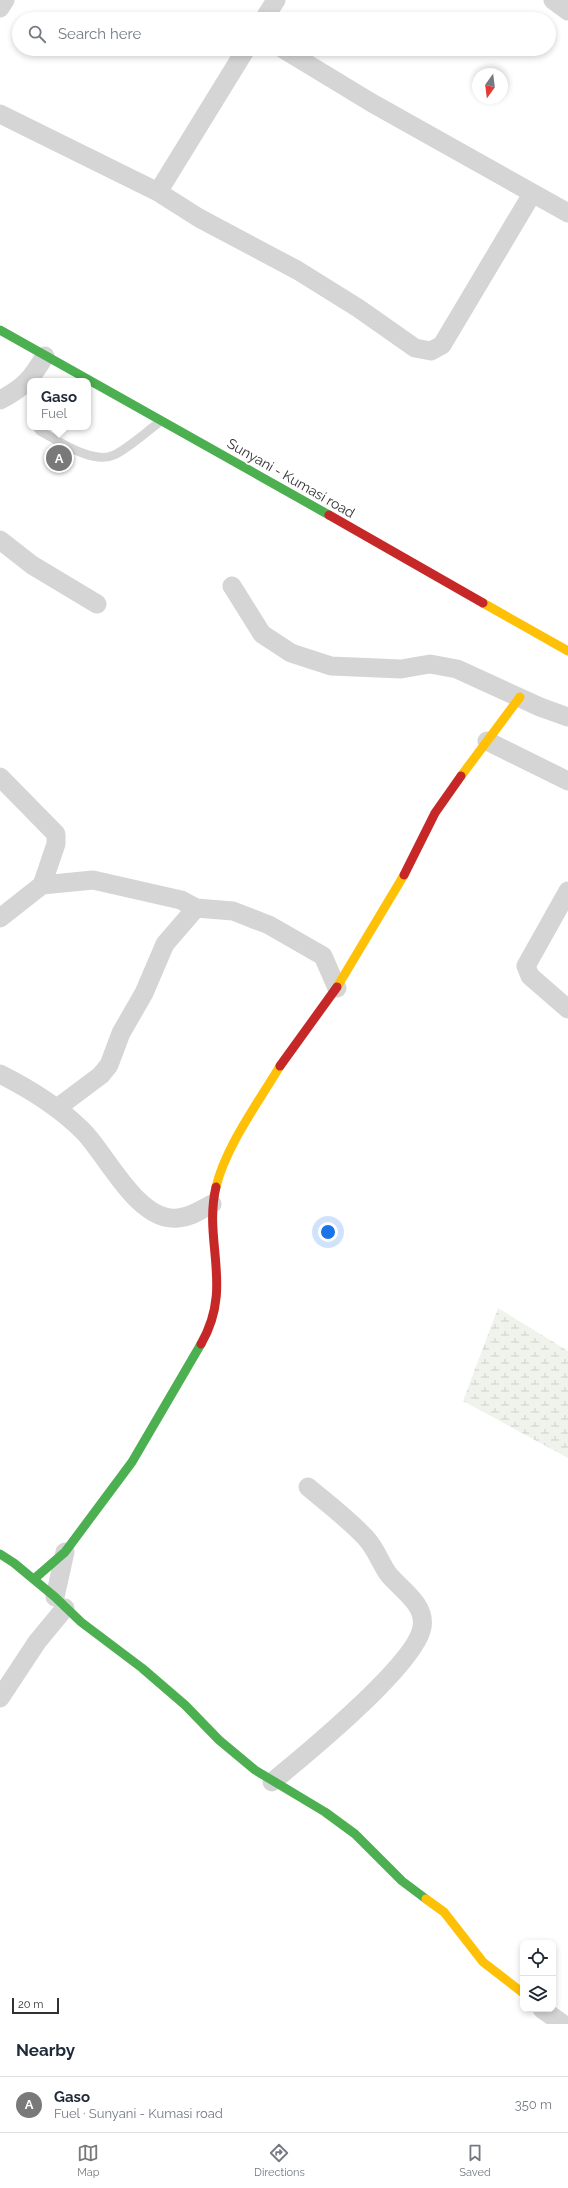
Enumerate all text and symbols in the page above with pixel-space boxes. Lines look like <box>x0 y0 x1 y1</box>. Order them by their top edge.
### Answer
search box <box>12 12 556 56</box>
icon: search <box>26 23 48 45</box>
text: Search here <box>58 25 141 43</box>
north arrow <box>472 68 508 104</box>
popup <box>27 378 91 430</box>
text: Gaso <box>41 388 77 406</box>
text: Fuel <box>41 406 67 421</box>
street label: Sunyani - Kumasi road <box>224 435 358 521</box>
pin: A <box>46 443 72 473</box>
your location <box>318 1222 338 1242</box>
map controls <box>520 1940 556 2012</box>
button: locate <box>520 1940 556 1976</box>
button: layers <box>520 1976 556 2012</box>
scale bar <box>12 1996 59 2015</box>
text: 20 m <box>18 1998 43 2011</box>
text: Nearby <box>16 2040 75 2060</box>
text: Gaso <box>54 2088 90 2106</box>
text: A <box>25 2097 33 2112</box>
text: 350 m <box>515 2097 552 2112</box>
text: Fuel · Sunyani - Kumasi road <box>54 2106 223 2121</box>
tab: Map <box>77 2142 100 2179</box>
tab: Directions <box>254 2142 305 2179</box>
tab: Saved <box>459 2142 491 2179</box>

